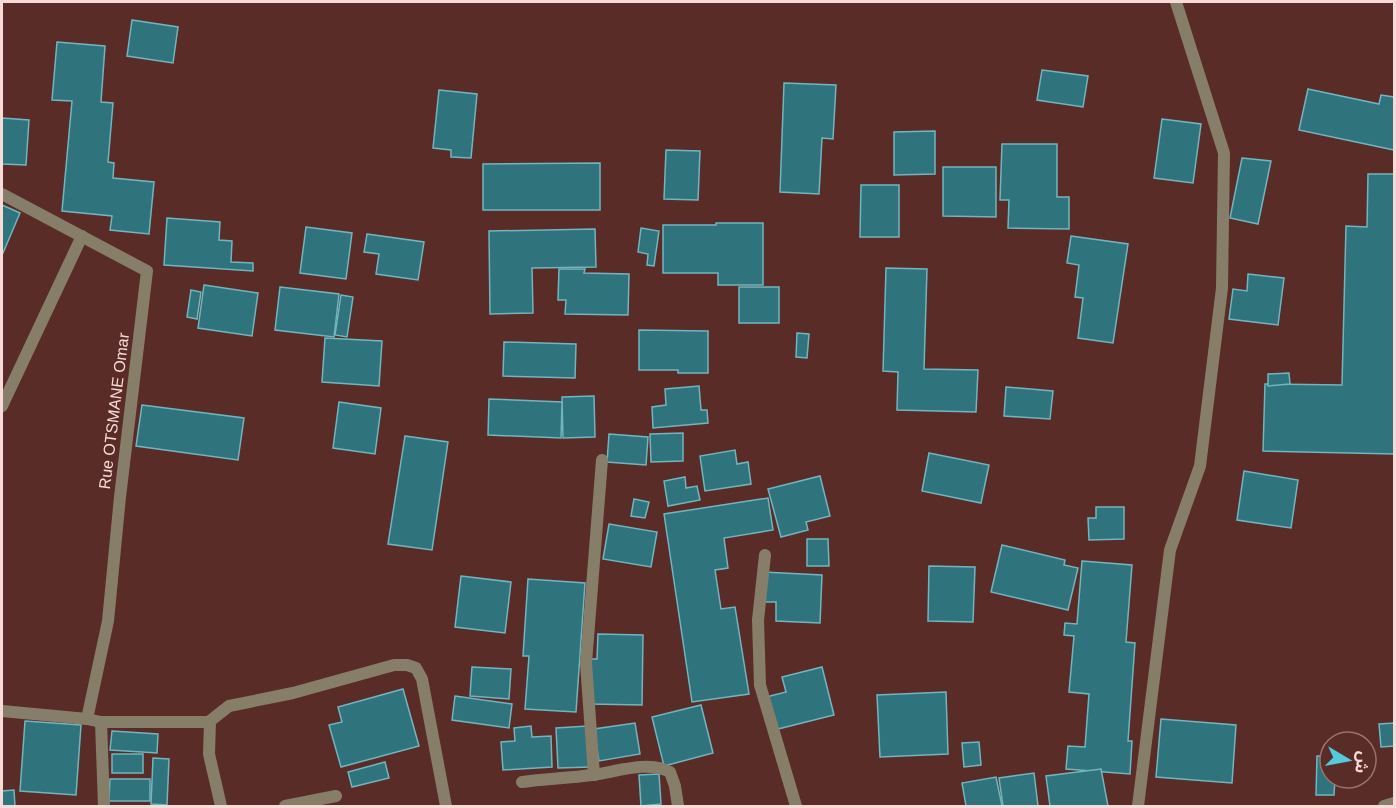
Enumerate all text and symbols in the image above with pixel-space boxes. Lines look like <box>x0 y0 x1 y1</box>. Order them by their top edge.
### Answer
street label: Rue OTSMANE Omar <box>96 331 132 490</box>
north arrow <box>1318 730 1378 790</box>
text: ش <box>1351 750 1373 775</box>

